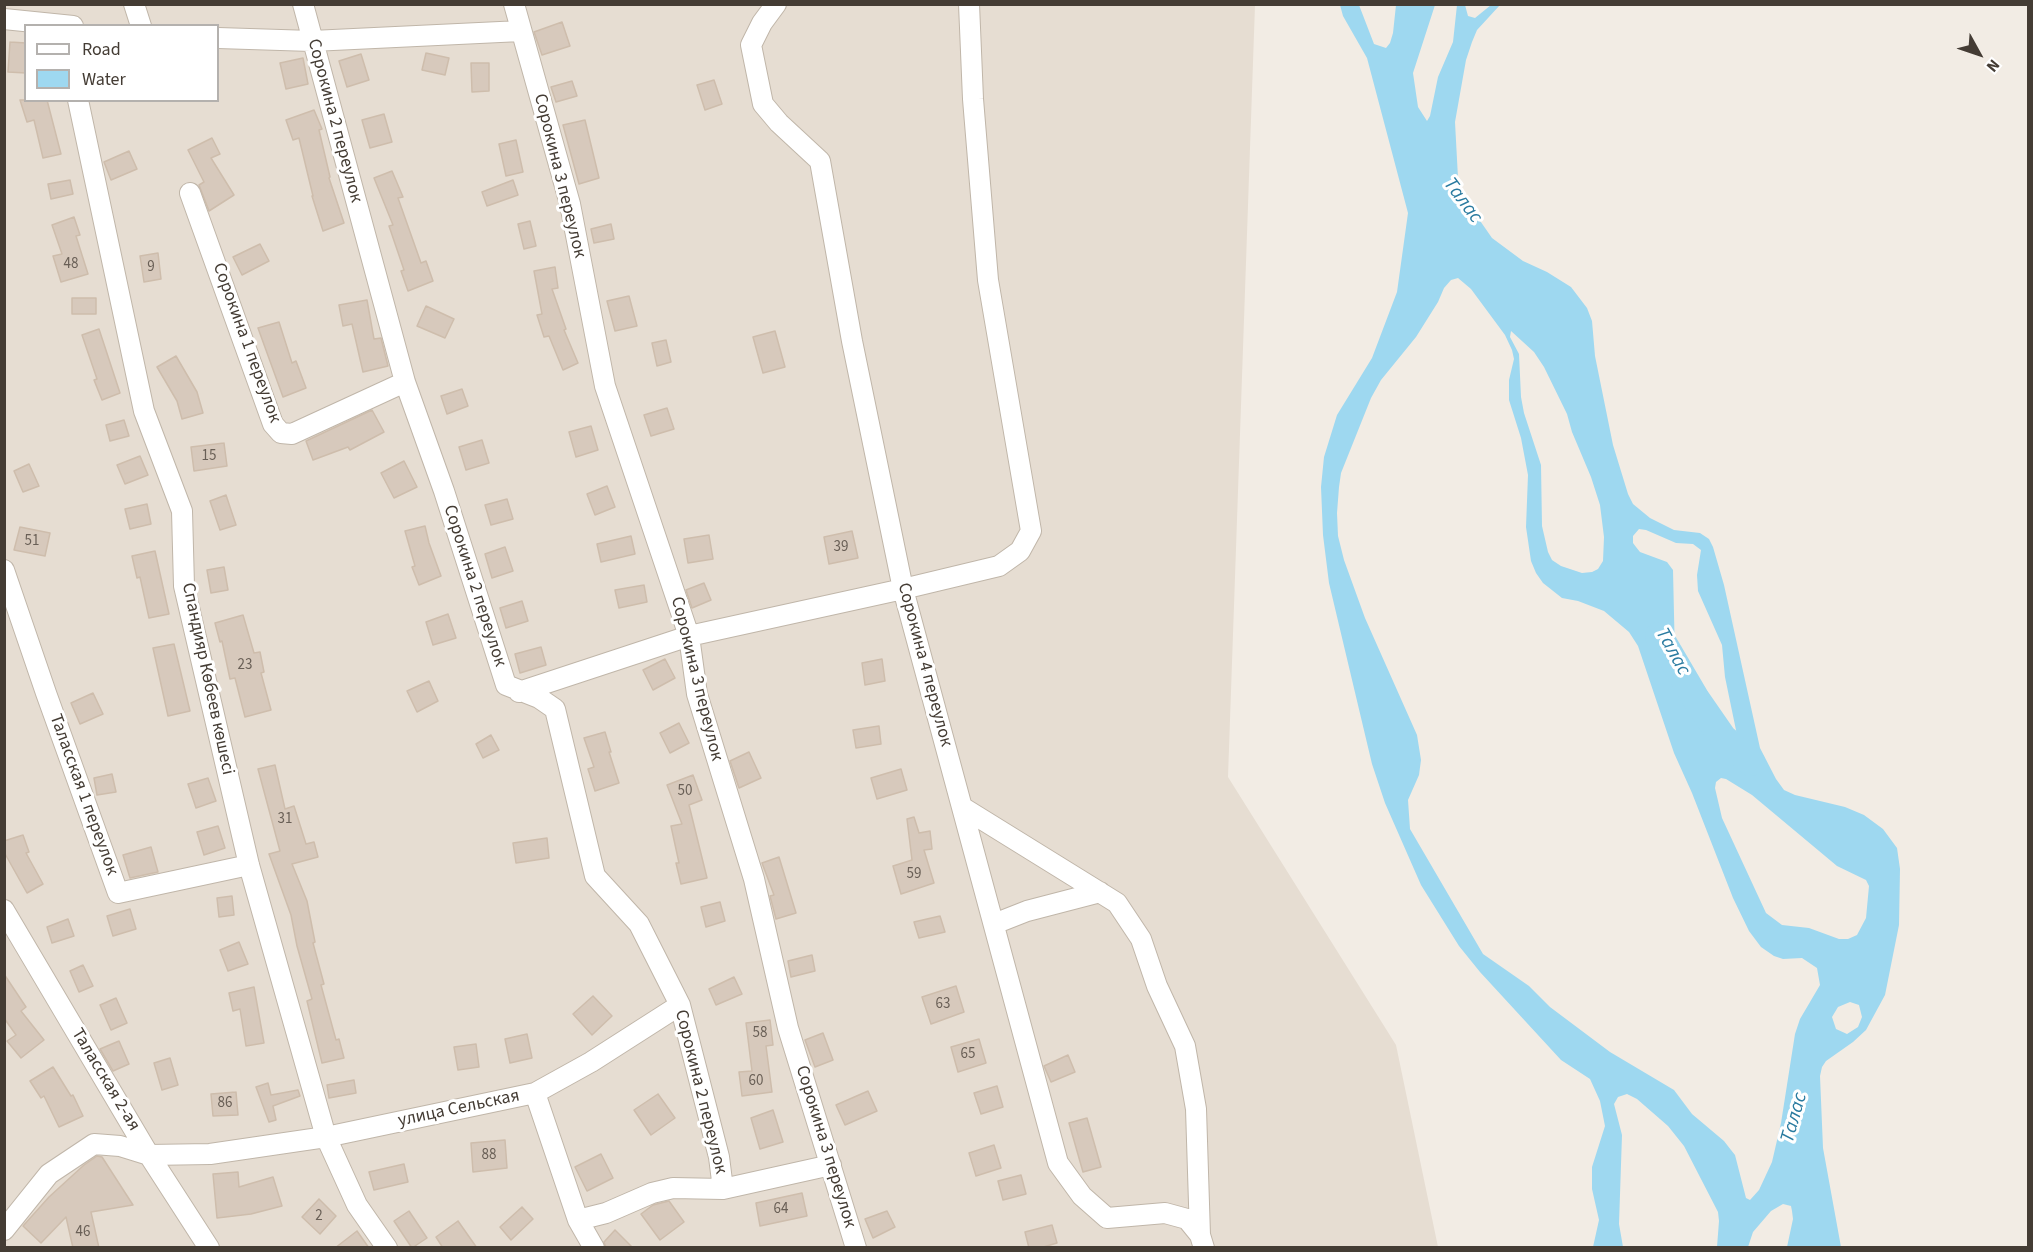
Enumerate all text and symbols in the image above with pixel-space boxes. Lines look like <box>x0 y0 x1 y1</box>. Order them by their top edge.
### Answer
legend <box>24 24 219 102</box>
north arrow <box>1949 24 2009 84</box>
text: Road <box>82 37 121 62</box>
street label: Сорокина 2 переулок <box>302 37 366 205</box>
text: N <box>1981 54 2005 77</box>
text: Water <box>82 67 126 92</box>
street label: Сорокина 3 переулок <box>528 92 590 260</box>
water label: Талас <box>1437 173 1487 229</box>
house number: 48 <box>64 256 78 274</box>
house number: 9 <box>147 259 155 277</box>
street label: Сорокина 1 переулок <box>207 260 285 426</box>
house number: 15 <box>202 448 216 466</box>
street label: Сорокина 2 переулок <box>438 502 510 670</box>
house number: 51 <box>25 533 39 551</box>
house number: 39 <box>834 539 848 557</box>
street label: Спандияр Көбеев көшесі <box>176 581 238 777</box>
street label: Сорокина 4 переулок <box>892 581 956 749</box>
street label: Сорокина 3 переулок <box>665 595 727 763</box>
water label: Талас <box>1649 624 1695 680</box>
house number: 23 <box>238 657 252 675</box>
street label: Таласская 1 переулок <box>44 712 122 878</box>
house number: 50 <box>678 783 692 801</box>
house number: 31 <box>278 811 292 829</box>
house number: 59 <box>907 866 921 884</box>
house number: 63 <box>936 996 950 1014</box>
street label: Сорокина 2 переулок <box>669 1008 731 1176</box>
street label: Таласская 2-ая <box>66 1025 144 1135</box>
house number: 58 <box>753 1025 767 1043</box>
house number: 65 <box>961 1046 975 1064</box>
street label: Сорокина 3 переулок <box>790 1063 860 1231</box>
house number: 60 <box>749 1073 763 1091</box>
street label: улица Сельская <box>396 1086 522 1132</box>
water label: Талас <box>1776 1090 1814 1146</box>
house number: 86 <box>218 1095 232 1113</box>
house number: 88 <box>482 1147 496 1165</box>
house number: 64 <box>774 1201 788 1219</box>
house number: 2 <box>315 1208 323 1226</box>
house number: 46 <box>76 1224 90 1242</box>

